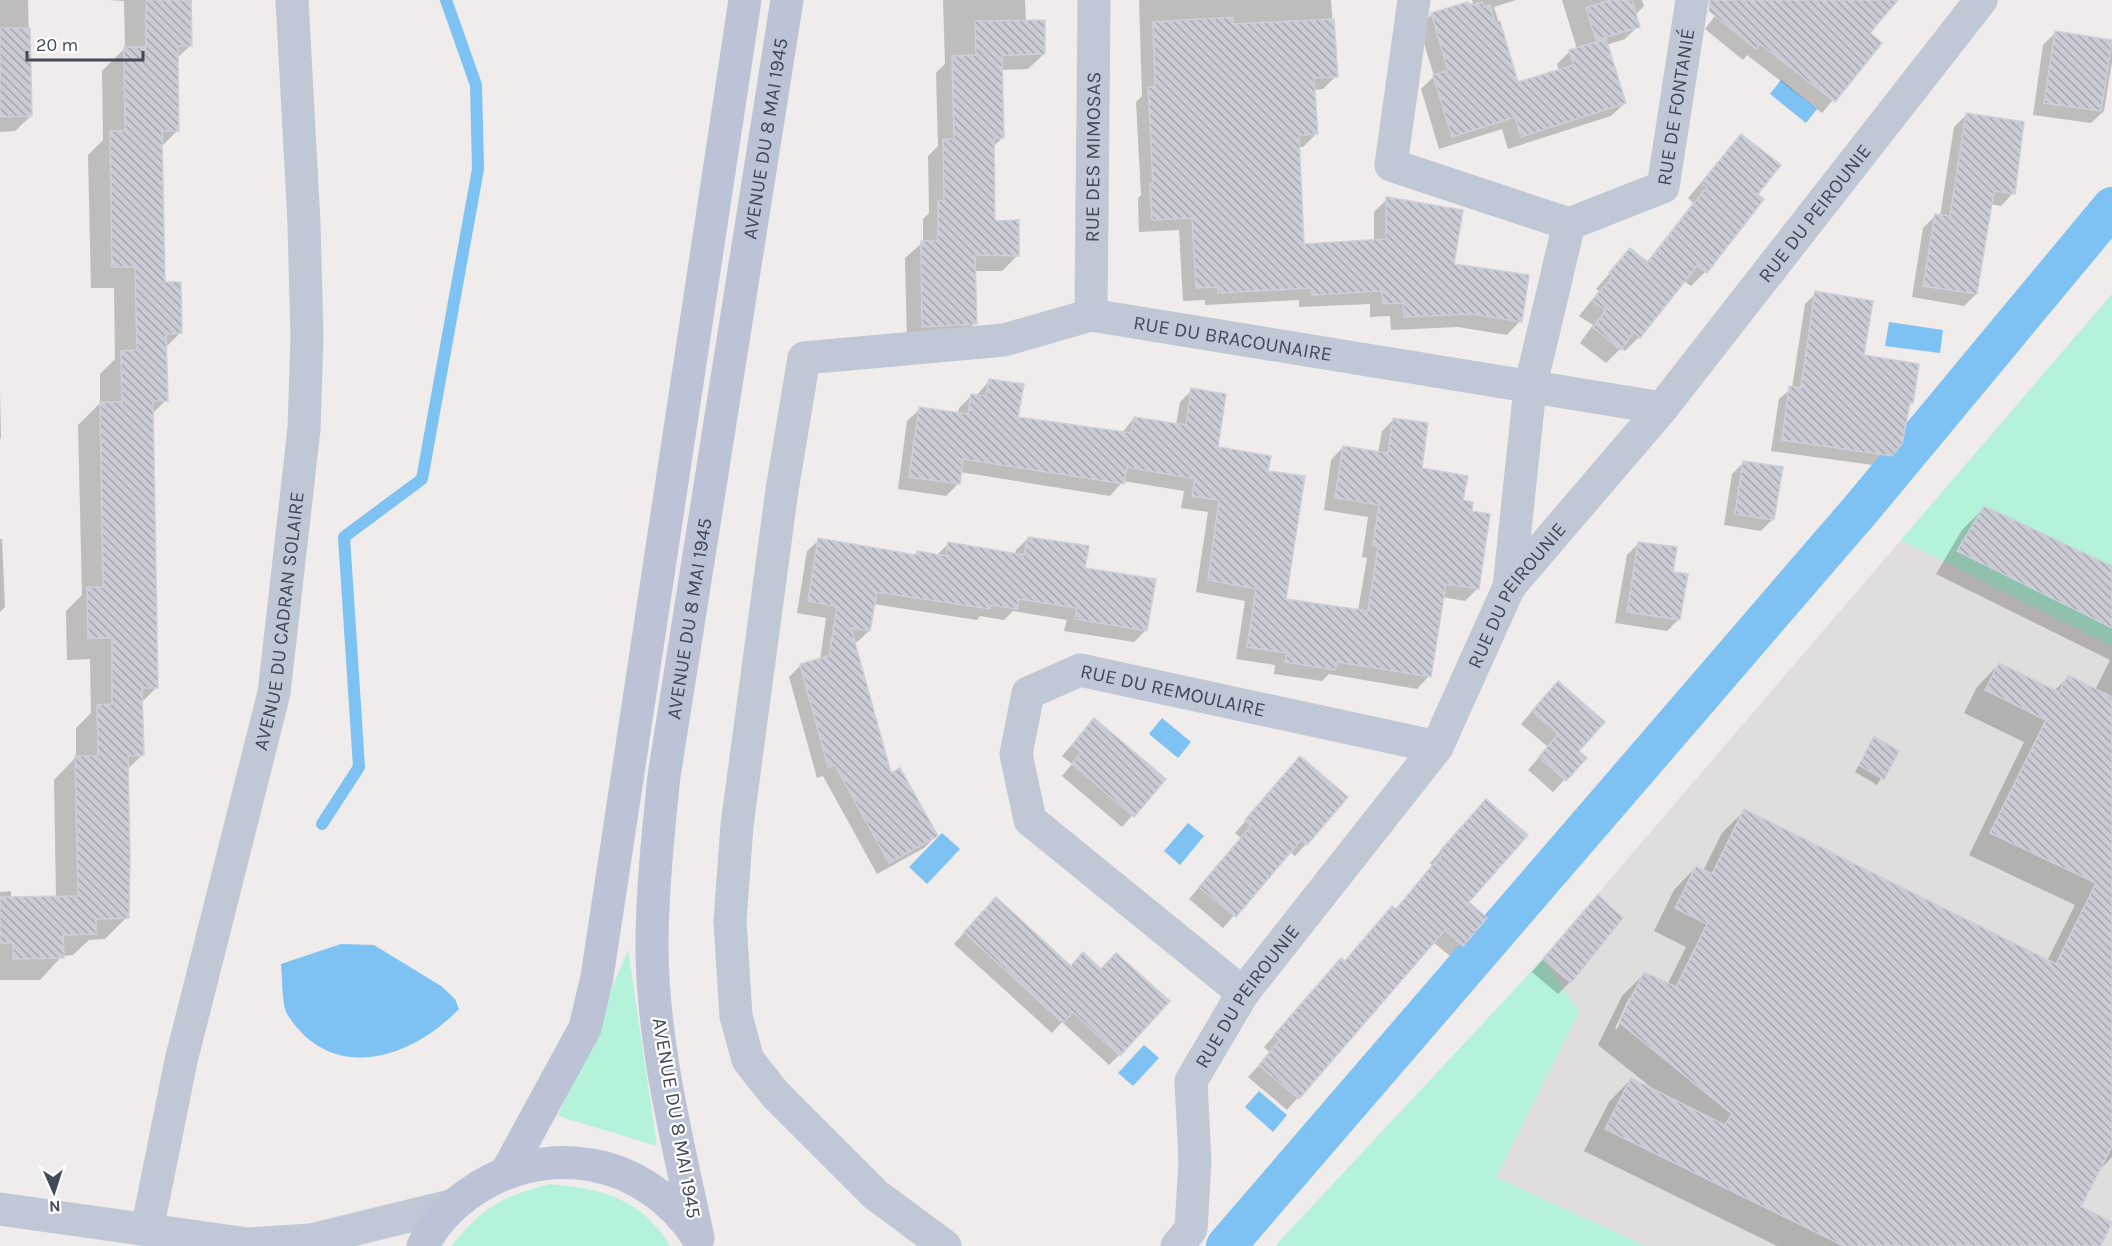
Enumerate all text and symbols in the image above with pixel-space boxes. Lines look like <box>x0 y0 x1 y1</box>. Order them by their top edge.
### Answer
scale bar <box>27 24 142 62</box>
street label: RUE DE FONTANIÉ <box>1652 27 1699 187</box>
text: 20 m <box>36 34 78 56</box>
street label: AVENUE DU 8 MAI 1945 <box>738 36 793 241</box>
street label: RUE DES MIMOSAS <box>1081 72 1105 242</box>
street label: RUE DU PEIROUNIE <box>1754 140 1876 287</box>
street label: RUE DU BRACOUNAIRE <box>1132 311 1334 366</box>
street label: AVENUE DU CADRAN SOLAIRE <box>249 490 309 753</box>
street label: AVENUE DU 8 MAI 1945 <box>662 516 717 721</box>
street label: RUE DU PEIROUNIE <box>1463 518 1571 672</box>
street label: RUE DU REMOULAIRE <box>1078 659 1268 722</box>
street label: RUE DU PEIROUNIE <box>1190 920 1304 1072</box>
street label: AVENUE DU 8 MAI 1945 <box>648 1016 706 1220</box>
north arrow <box>24 1162 84 1222</box>
text: N <box>49 1197 61 1216</box>

